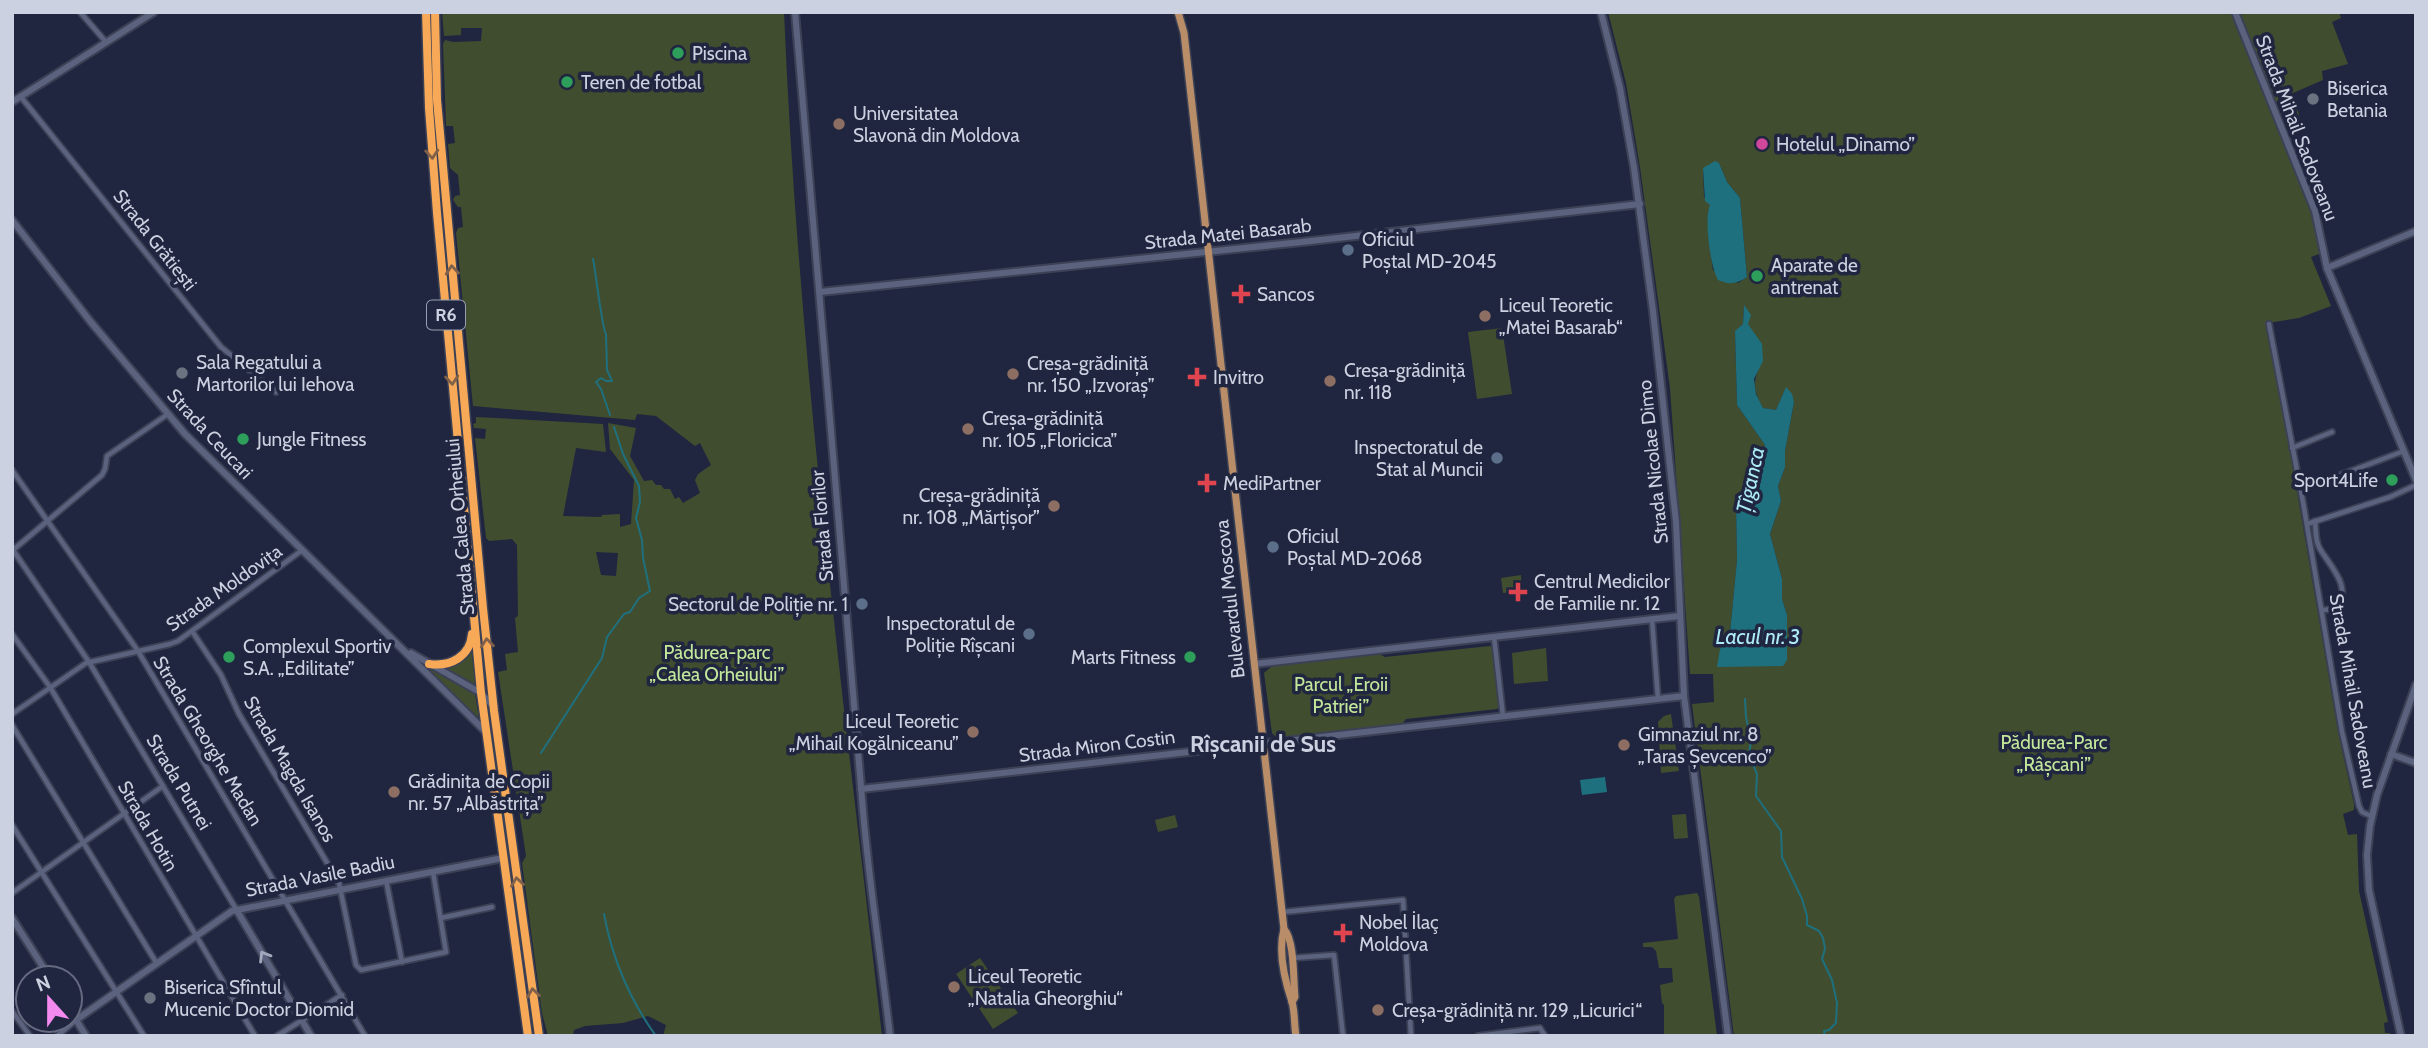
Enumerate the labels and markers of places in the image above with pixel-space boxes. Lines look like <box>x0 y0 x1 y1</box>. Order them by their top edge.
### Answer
place label: Piscina <box>692 42 747 65</box>
marker: Piscina <box>670 45 686 61</box>
place label: Teren de fotbal <box>581 71 702 94</box>
marker: Teren de fotbal <box>559 74 575 90</box>
place label: Biserica Betania <box>2327 77 2388 122</box>
marker: Biserica Betania <box>2305 91 2321 107</box>
place label: Universitatea Slavonă din Moldova <box>853 102 1020 147</box>
marker: Universitatea Slavonă din Moldova <box>831 116 847 132</box>
place label: Hotelul „Dinamo” <box>1776 133 1915 156</box>
marker: Hotelul „Dinamo” <box>1754 136 1770 152</box>
place label: Oficiul Poștal MD-2045 <box>1362 228 1497 274</box>
marker: Oficiul Poștal MD-2045 <box>1340 242 1356 258</box>
place label: Aparate de antrenat <box>1771 254 1858 299</box>
marker: Aparate de antrenat <box>1749 268 1765 284</box>
place label: Sancos <box>1257 283 1315 306</box>
marker: Sancos <box>1231 284 1251 304</box>
place label: Liceul Teoretic „Matei Basarab“ <box>1499 294 1623 339</box>
marker: Liceul Teoretic „Matei Basarab“ <box>1477 308 1493 324</box>
place label: Sala Regatului a Martorilor lui Iehova <box>196 351 354 396</box>
place label: Creșa-grădiniță nr. 150 „Izvoraș” <box>1027 352 1155 398</box>
place label: Creșa-grădiniță nr. 118 <box>1344 359 1465 404</box>
marker: Sala Regatului a Martorilor lui Iehova <box>174 365 190 381</box>
marker: Creșa-grădiniță nr. 150 „Izvoraș” <box>1005 366 1021 382</box>
place label: Invitro <box>1213 366 1264 389</box>
marker: Invitro <box>1187 367 1207 387</box>
marker: Creșa-grădiniță nr. 118 <box>1322 373 1338 389</box>
place label: Creșa-grădiniță nr. 105 „Floricica” <box>982 407 1117 452</box>
marker: Creșa-grădiniță nr. 105 „Floricica” <box>960 421 976 437</box>
place label: Jungle Fitness <box>256 428 367 451</box>
marker: Jungle Fitness <box>235 431 251 447</box>
place label: Inspectoratul de Stat al Muncii <box>1354 436 1483 481</box>
marker: Inspectoratul de Stat al Muncii <box>1489 450 1505 466</box>
place label: Sport4Life <box>2294 469 2378 492</box>
place label: MediPartner <box>1223 472 1321 495</box>
marker: Sport4Life <box>2384 472 2400 488</box>
marker: MediPartner <box>1197 473 1217 493</box>
place label: Creșa-grădiniță nr. 108 „Mărțișor” <box>902 484 1040 530</box>
marker: Creșa-grădiniță nr. 108 „Mărțișor” <box>1046 498 1062 514</box>
place label: Oficiul Poștal MD-2068 <box>1287 525 1423 571</box>
marker: Oficiul Poștal MD-2068 <box>1265 539 1281 555</box>
place label: Centrul Medicilor de Familie nr. 12 <box>1534 570 1670 615</box>
marker: Centrul Medicilor de Familie nr. 12 <box>1508 582 1528 602</box>
place label: Sectorul de Poliție nr. 1 <box>668 593 848 617</box>
marker: Sectorul de Poliție nr. 1 <box>854 596 870 612</box>
place label: Inspectoratul de Poliție Rîșcani <box>886 612 1015 658</box>
marker: Inspectoratul de Poliție Rîșcani <box>1021 626 1037 642</box>
place label: Complexul Sportiv S.A. „Edilitate” <box>243 635 392 680</box>
place label: Marts Fitness <box>1071 646 1176 669</box>
marker: Complexul Sportiv S.A. „Edilitate” <box>221 649 237 665</box>
marker: Marts Fitness <box>1182 649 1198 665</box>
place label: Liceul Teoretic „Mihail Kogălniceanu” <box>789 710 959 755</box>
place label: Gimnaziul nr. 8 „Taras Șevcenco” <box>1638 723 1772 769</box>
marker: Liceul Teoretic „Mihail Kogălniceanu” <box>965 724 981 740</box>
marker: Gimnaziul nr. 8 „Taras Șevcenco” <box>1616 737 1632 753</box>
place label: Grădinița de Copii nr. 57 „Albăstrița” <box>408 770 550 816</box>
marker: Grădinița de Copii nr. 57 „Albăstrița” <box>386 784 402 800</box>
place label: Nobel İlaç Moldova <box>1359 911 1439 956</box>
marker: Nobel İlaç Moldova <box>1333 923 1353 943</box>
place label: Liceul Teoretic „Natalia Gheorghiu“ <box>968 965 1123 1010</box>
place label: Biserica Sfîntul Mucenic Doctor Diomid <box>164 976 354 1021</box>
marker: Liceul Teoretic „Natalia Gheorghiu“ <box>946 979 962 995</box>
marker: Biserica Sfîntul Mucenic Doctor Diomid <box>142 990 158 1006</box>
place label: Creșa-grădiniță nr. 129 „Licurici“ <box>1392 999 1642 1023</box>
marker: Creșa-grădiniță nr. 129 „Licurici“ <box>1370 1002 1386 1018</box>

